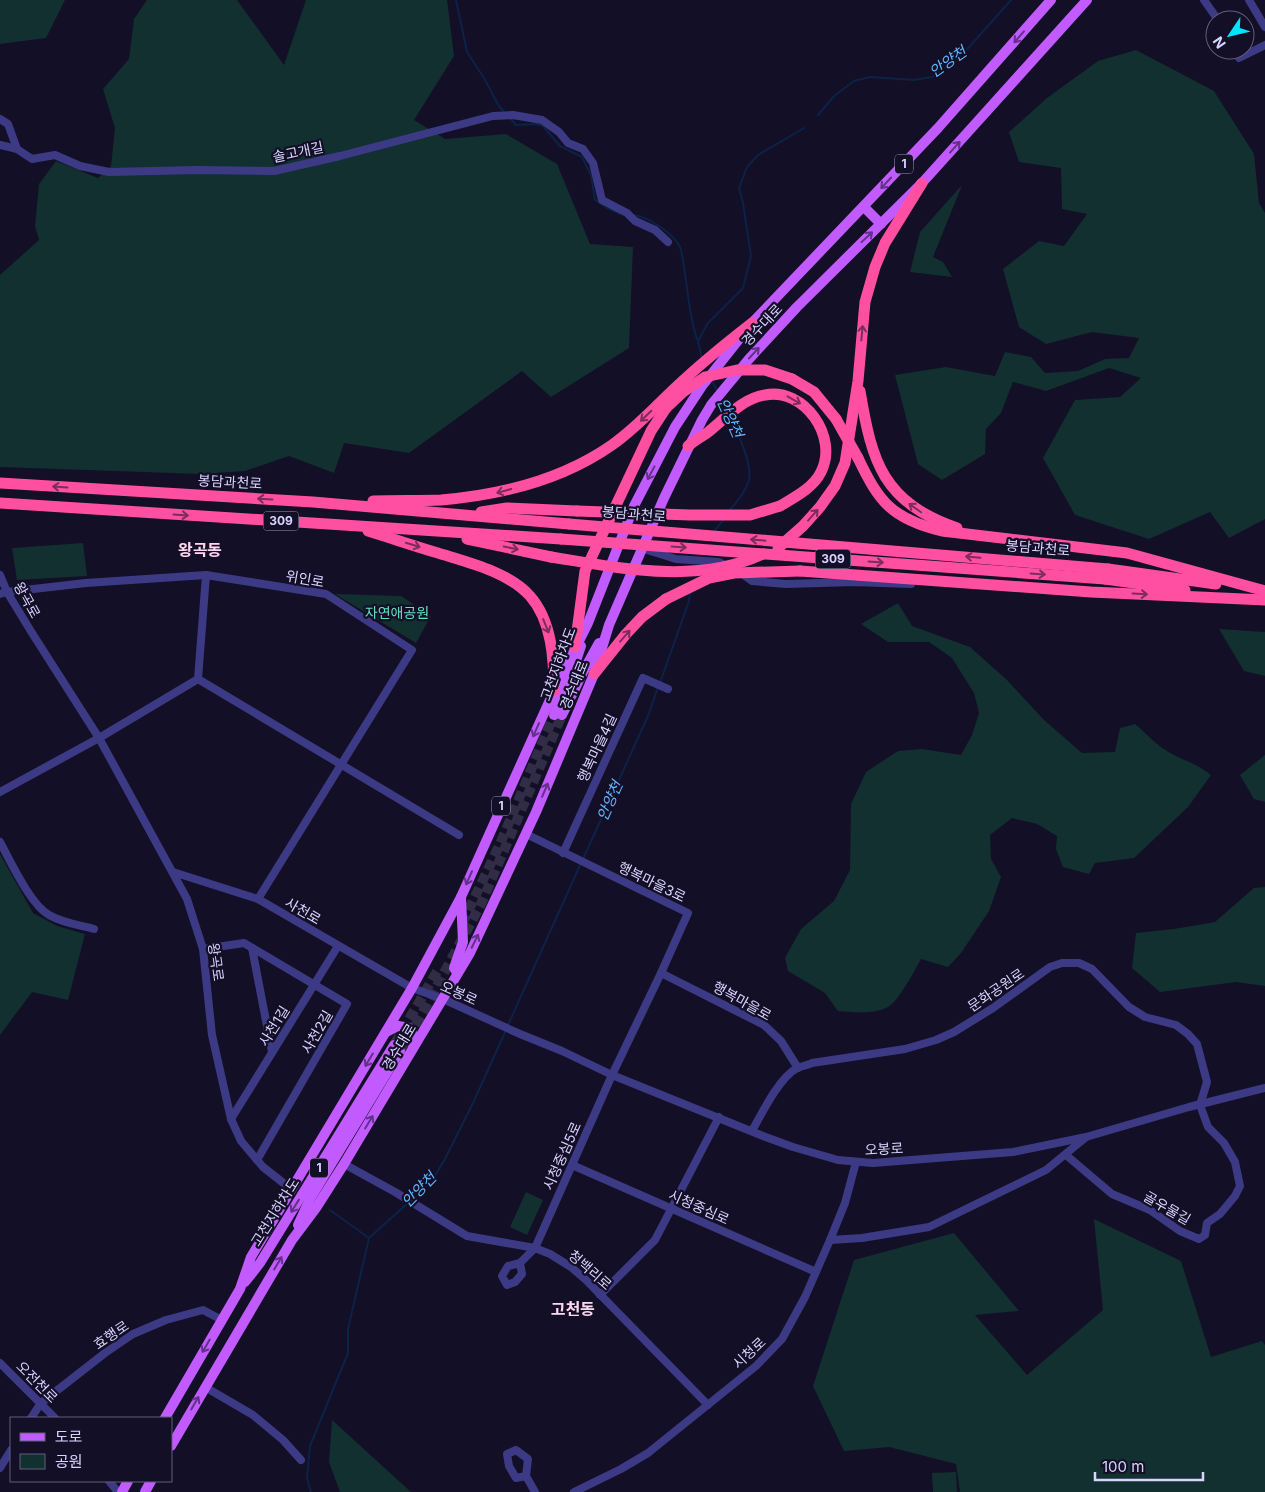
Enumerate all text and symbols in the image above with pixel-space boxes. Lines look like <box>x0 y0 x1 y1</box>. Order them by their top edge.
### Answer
north arrow <box>1205 10 1255 60</box>
one-way arrow <box>1013 30 1024 43</box>
text: N <box>1209 33 1229 52</box>
water label: 안양천 <box>925 41 972 81</box>
street label: 솔고개길 <box>271 138 325 165</box>
one-way arrow <box>949 140 961 153</box>
road number: 1 <box>895 154 913 173</box>
one-way arrow <box>880 177 892 190</box>
one-way arrow <box>861 231 874 243</box>
street label: 경수대로 <box>738 300 785 349</box>
one-way arrow <box>857 325 867 341</box>
one-way arrow <box>748 347 760 360</box>
water label: 안양천 <box>713 395 748 443</box>
one-way arrow <box>787 395 802 405</box>
one-way arrow <box>640 410 652 422</box>
one-way arrow <box>646 465 655 480</box>
street label: 봉담과천로 <box>197 471 263 492</box>
one-way arrow <box>52 482 68 491</box>
one-way arrow <box>496 486 512 496</box>
one-way arrow <box>257 494 273 503</box>
street label: 봉담과천로 <box>601 502 667 525</box>
one-way arrow <box>908 503 922 513</box>
one-way arrow <box>807 508 819 521</box>
one-way arrow <box>173 510 189 519</box>
road number: 309 <box>264 512 298 530</box>
one-way arrow <box>751 535 767 544</box>
street label: 봉담과천로 <box>1005 536 1071 559</box>
district label: 왕곡동 <box>178 540 222 560</box>
one-way arrow <box>405 541 421 551</box>
one-way arrow <box>671 543 687 552</box>
one-way arrow <box>502 544 518 554</box>
road number: 309 <box>816 550 850 568</box>
one-way arrow <box>965 553 981 562</box>
one-way arrow <box>868 557 884 567</box>
street label: 위인로 <box>285 567 326 590</box>
one-way arrow <box>1030 569 1046 579</box>
street label: 왕곡로 <box>11 579 44 621</box>
one-way arrow <box>1132 590 1148 599</box>
park label: 자연애공원 <box>365 604 429 621</box>
one-way arrow <box>541 618 551 633</box>
street label: 고천지하차도 <box>536 625 579 703</box>
one-way arrow <box>619 629 630 642</box>
street label: 경수대로 <box>556 658 591 712</box>
street label: 행복마을4길 <box>573 711 620 785</box>
one-way arrow <box>530 722 540 737</box>
water label: 안양천 <box>592 776 628 824</box>
one-way arrow <box>541 783 551 798</box>
road number: 1 <box>492 796 510 816</box>
street label: 행복마을3로 <box>616 858 689 905</box>
one-way arrow <box>464 870 474 885</box>
street label: 사천로 <box>282 894 324 928</box>
one-way arrow <box>471 934 481 949</box>
street label: 왕곡로 <box>205 942 228 982</box>
street label: 문화공원로 <box>964 964 1027 1015</box>
street label: 오봉로 <box>438 977 480 1008</box>
street label: 행복마을로 <box>710 978 775 1024</box>
street label: 사천1길 <box>255 1002 293 1049</box>
street label: 사천2길 <box>297 1007 336 1056</box>
street label: 경수대로 <box>378 1020 419 1073</box>
one-way arrow <box>364 1052 374 1066</box>
one-way arrow <box>365 1116 375 1130</box>
street label: 시청중심5로 <box>539 1119 584 1193</box>
street label: 오봉로 <box>864 1139 904 1158</box>
road number: 1 <box>310 1158 328 1178</box>
water label: 안양천 <box>397 1167 441 1211</box>
street label: 고천지하차도 <box>247 1174 302 1249</box>
street label: 시청중심로 <box>666 1186 732 1227</box>
street label: 골우물길 <box>1141 1187 1194 1228</box>
one-way arrow <box>290 1199 300 1213</box>
street label: 청백리로 <box>565 1246 615 1293</box>
one-way arrow <box>273 1256 283 1271</box>
district label: 고천동 <box>551 1299 595 1319</box>
street label: 효행로 <box>90 1317 132 1352</box>
street label: 시청로 <box>729 1333 769 1372</box>
one-way arrow <box>201 1339 211 1353</box>
street label: 오전천로 <box>13 1357 62 1406</box>
one-way arrow <box>191 1397 201 1411</box>
legend <box>10 1417 172 1482</box>
text: 도로 <box>55 1427 83 1446</box>
scale bar <box>1095 1450 1202 1482</box>
text: 공원 <box>55 1452 83 1471</box>
text: 100 m <box>1102 1457 1144 1476</box>

